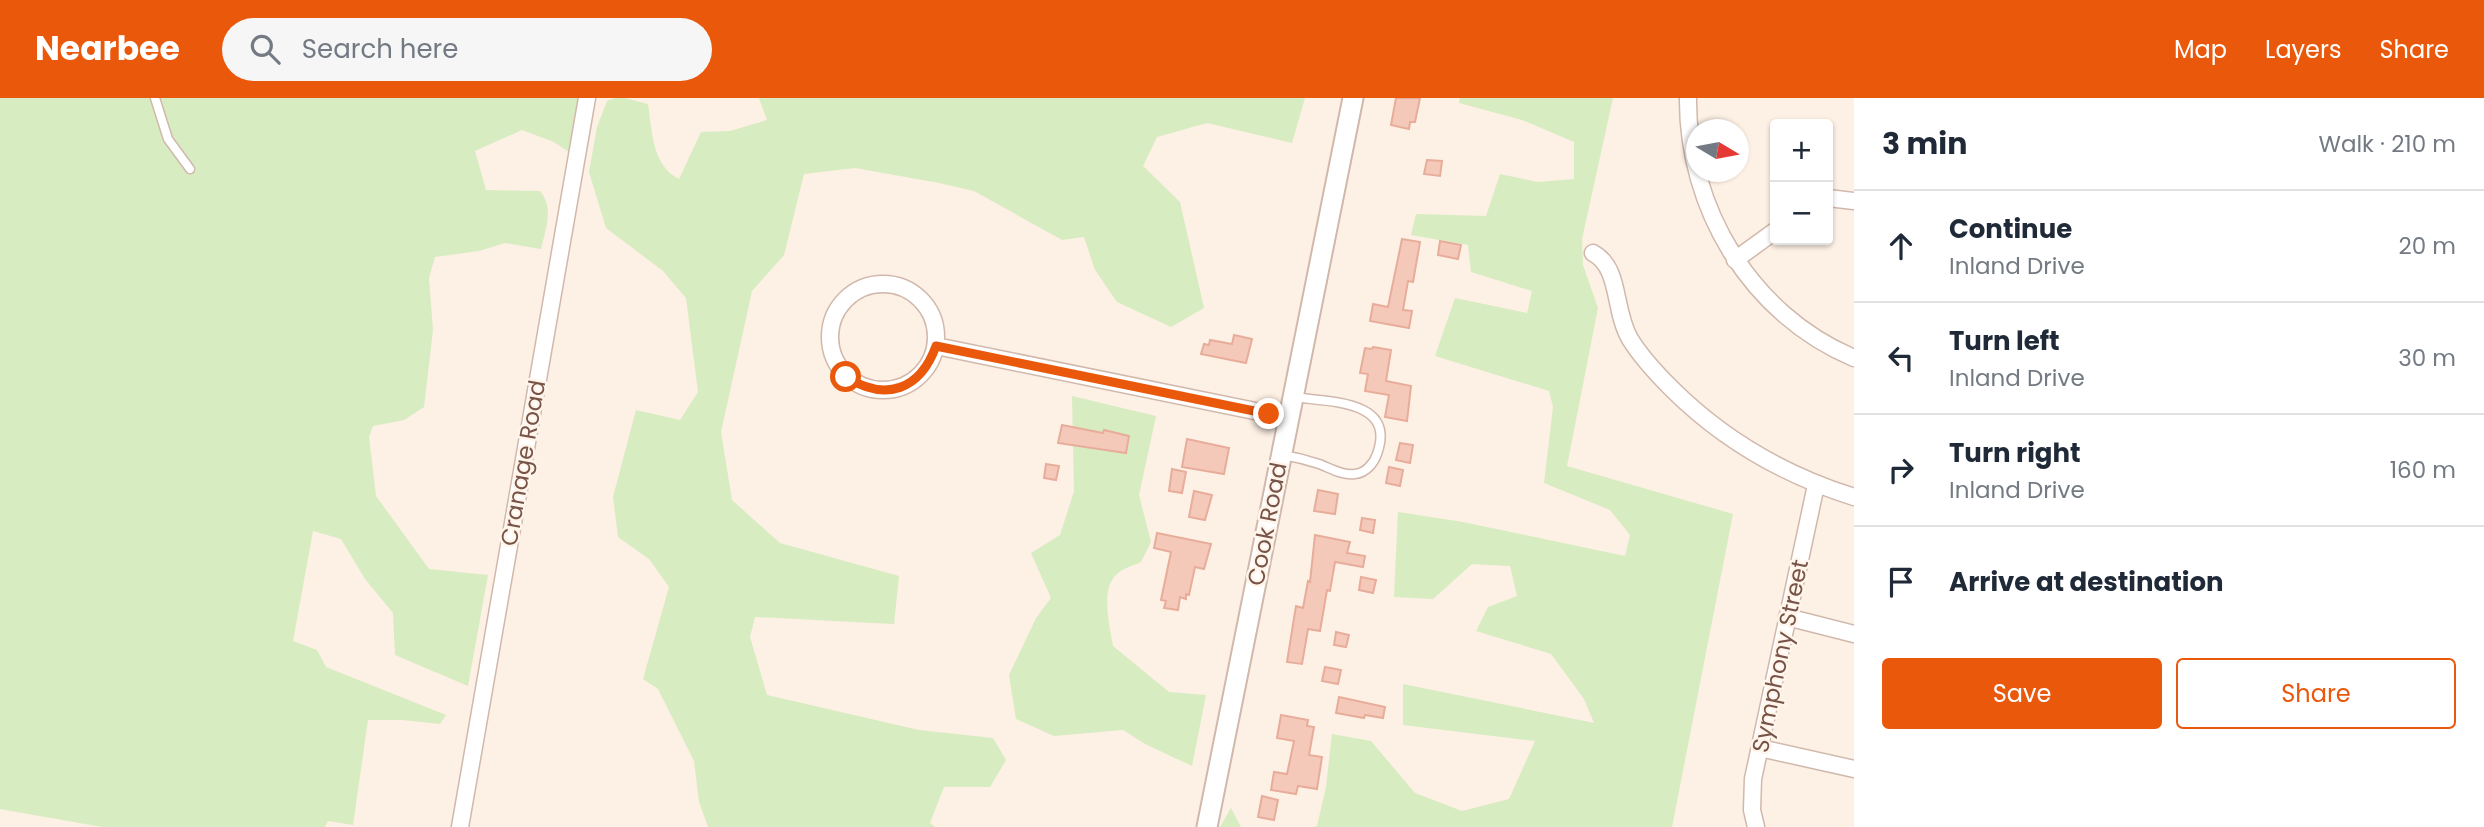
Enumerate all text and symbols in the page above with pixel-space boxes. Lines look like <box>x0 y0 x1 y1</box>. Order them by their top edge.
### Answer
search box <box>222 18 712 81</box>
text: Nearbee <box>35 25 180 72</box>
icon: search <box>246 30 284 68</box>
text: Search here <box>302 31 458 67</box>
text: Map <box>2174 33 2227 66</box>
text: Layers <box>2265 33 2341 66</box>
text: Share <box>2379 33 2449 66</box>
north arrow <box>1686 119 1749 182</box>
map controls <box>1770 119 1833 245</box>
button: + <box>1770 119 1833 182</box>
text: 3 min <box>1882 122 1967 165</box>
text: Walk · 210 m <box>2318 128 2456 160</box>
button: − <box>1770 182 1833 245</box>
text: Continue <box>1949 211 2072 247</box>
icon: ahead <box>1882 227 1920 265</box>
text: 20 m <box>2398 230 2456 262</box>
text: Inland Drive <box>1949 250 2085 282</box>
text: Turn left <box>1949 323 2060 359</box>
icon: left <box>1882 339 1920 377</box>
text: 30 m <box>2398 342 2456 374</box>
route start <box>830 361 861 392</box>
text: Inland Drive <box>1949 362 2085 394</box>
street label: Cranage Road <box>493 378 553 548</box>
route end <box>1253 398 1284 429</box>
text: Turn right <box>1949 435 2081 471</box>
icon: right <box>1882 451 1920 489</box>
text: 160 m <box>2390 454 2456 486</box>
street label: Cook Road <box>1239 460 1295 588</box>
text: Inland Drive <box>1949 474 2085 506</box>
street label: Symphony Street <box>1744 557 1816 755</box>
icon: arrive <box>1882 563 1920 601</box>
text: Arrive at destination <box>1949 564 2224 600</box>
button: Save <box>1882 658 2162 729</box>
button: Share <box>2176 658 2456 729</box>

